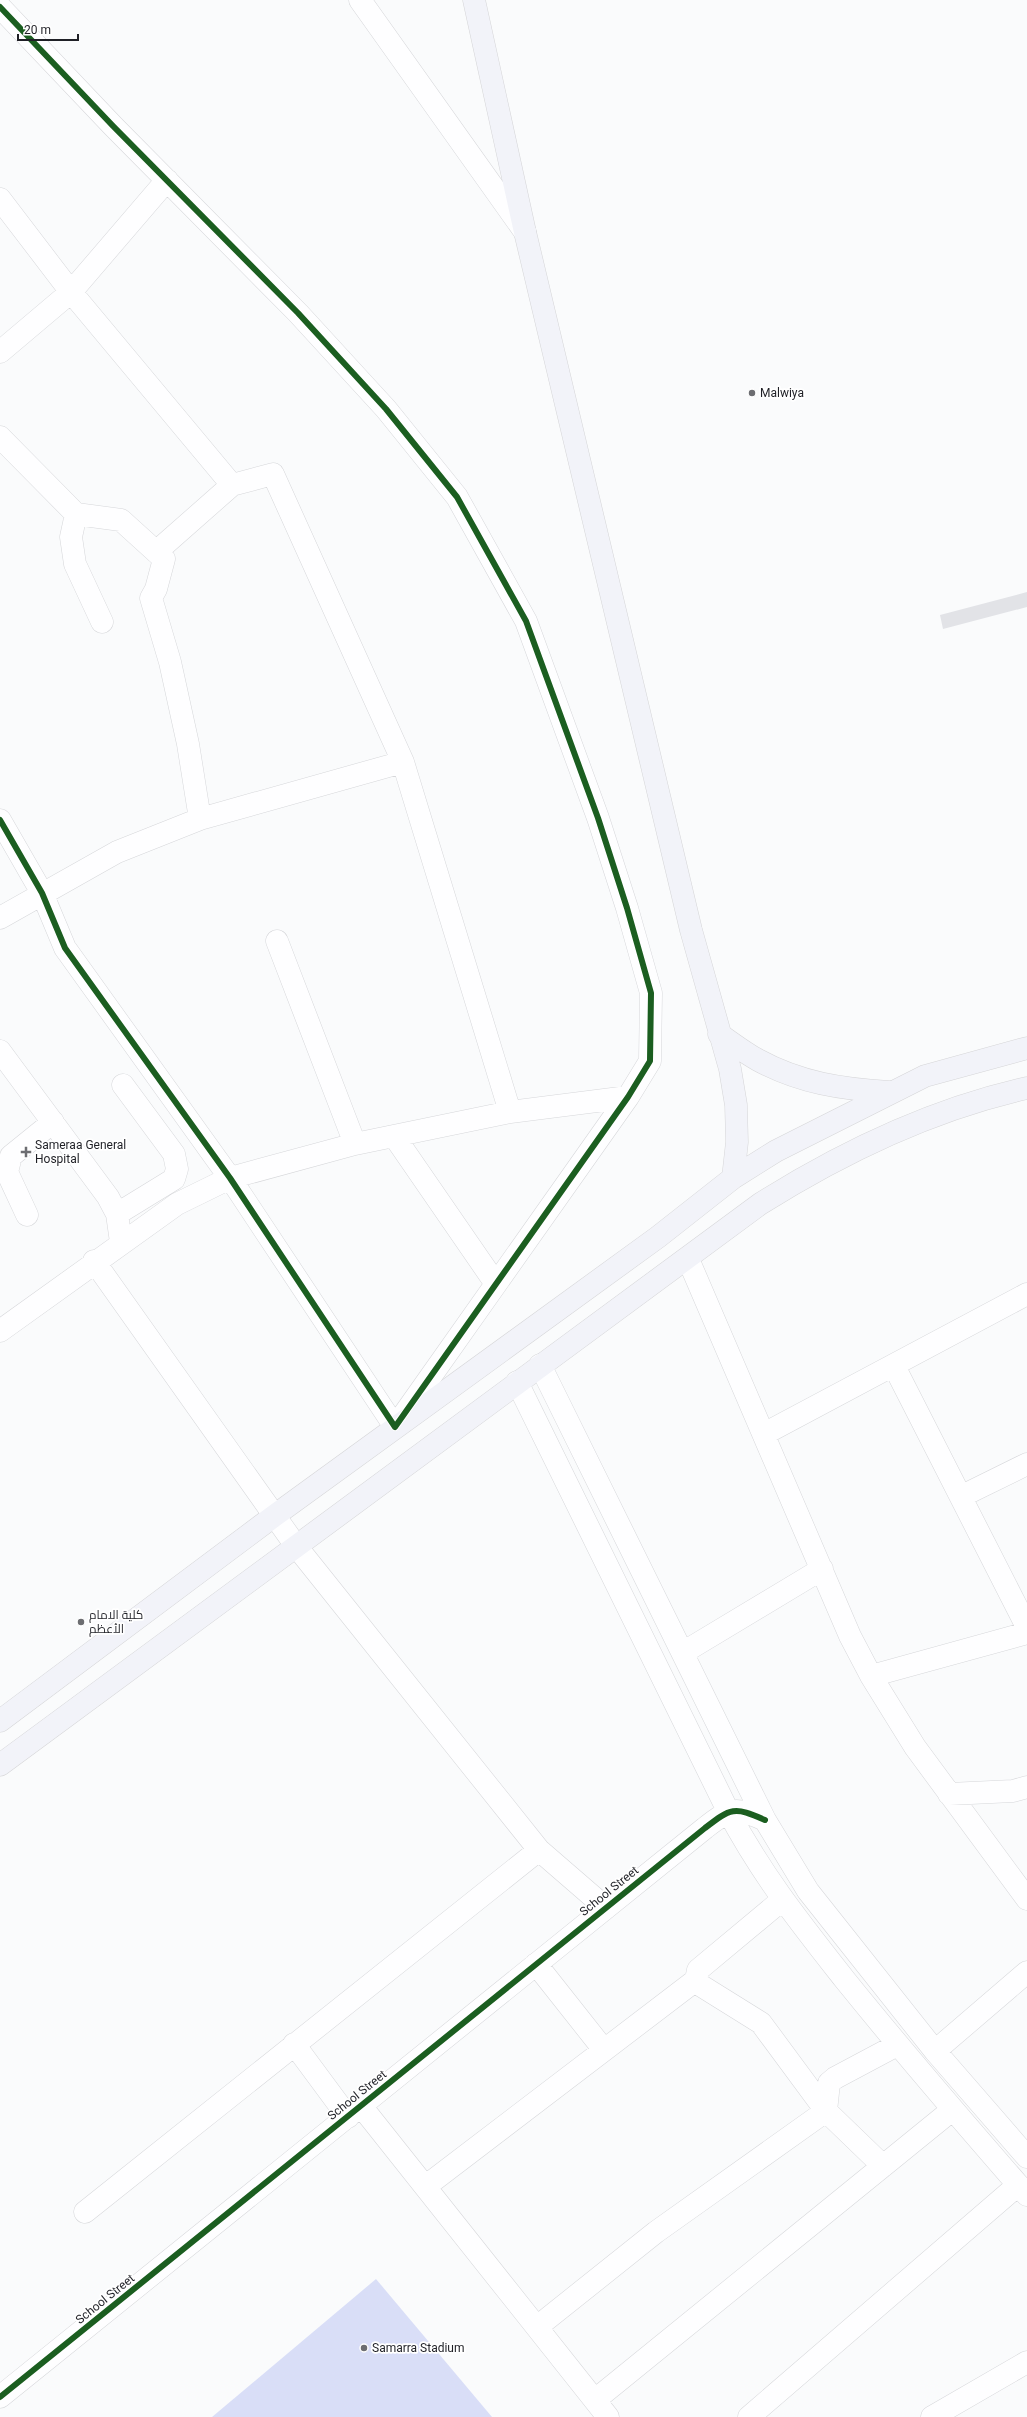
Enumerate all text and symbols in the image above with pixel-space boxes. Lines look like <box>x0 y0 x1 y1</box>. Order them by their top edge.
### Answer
scale bar <box>18 16 78 42</box>
text: 20 m <box>24 23 51 37</box>
place label: Malwiya <box>760 386 804 400</box>
marker: Malwiya <box>747 388 757 398</box>
place label: Sameraa General Hospital <box>35 1138 126 1166</box>
marker: Sameraa General Hospital <box>20 1146 32 1158</box>
place label: كلية الامام الأعظم <box>89 1608 143 1637</box>
marker: كلية الامام الأعظم <box>76 1617 86 1627</box>
street label: School Street <box>577 1863 641 1919</box>
street label: School Street <box>325 2067 389 2123</box>
street label: School Street <box>73 2271 137 2327</box>
place label: Samarra Stadium <box>372 2341 465 2355</box>
marker: Samarra Stadium <box>359 2343 369 2353</box>

